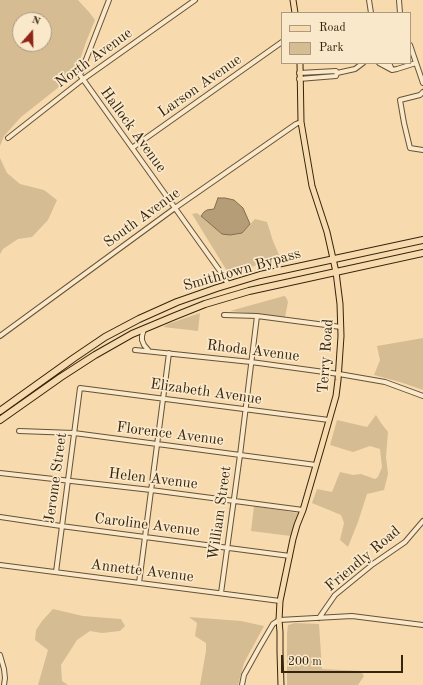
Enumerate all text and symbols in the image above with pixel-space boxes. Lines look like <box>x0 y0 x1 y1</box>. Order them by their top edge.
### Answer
north arrow <box>12 12 52 52</box>
legend <box>281 12 411 64</box>
text: N <box>30 15 42 28</box>
text: Road <box>319 22 346 34</box>
street label: North Avenue <box>52 24 136 92</box>
text: Park <box>319 42 344 54</box>
street label: Larson Avenue <box>155 51 245 121</box>
street label: Hallock Avenue <box>96 84 170 176</box>
street label: South Avenue <box>100 184 184 252</box>
street label: Smithtown Bypass <box>181 245 303 295</box>
street label: Terry Road <box>314 318 338 394</box>
street label: Rhoda Avenue <box>206 336 300 366</box>
street label: Elizabeth Avenue <box>149 375 263 409</box>
street label: Florence Avenue <box>115 418 225 450</box>
street label: Jerome Street <box>41 432 71 524</box>
street label: Helen Avenue <box>107 465 199 493</box>
street label: William Street <box>204 465 236 561</box>
street label: Caroline Avenue <box>93 510 201 540</box>
street label: Friendly Road <box>322 522 404 596</box>
street label: Annette Avenue <box>89 556 195 586</box>
scale bar <box>283 647 405 673</box>
text: 200 m <box>288 656 322 668</box>

